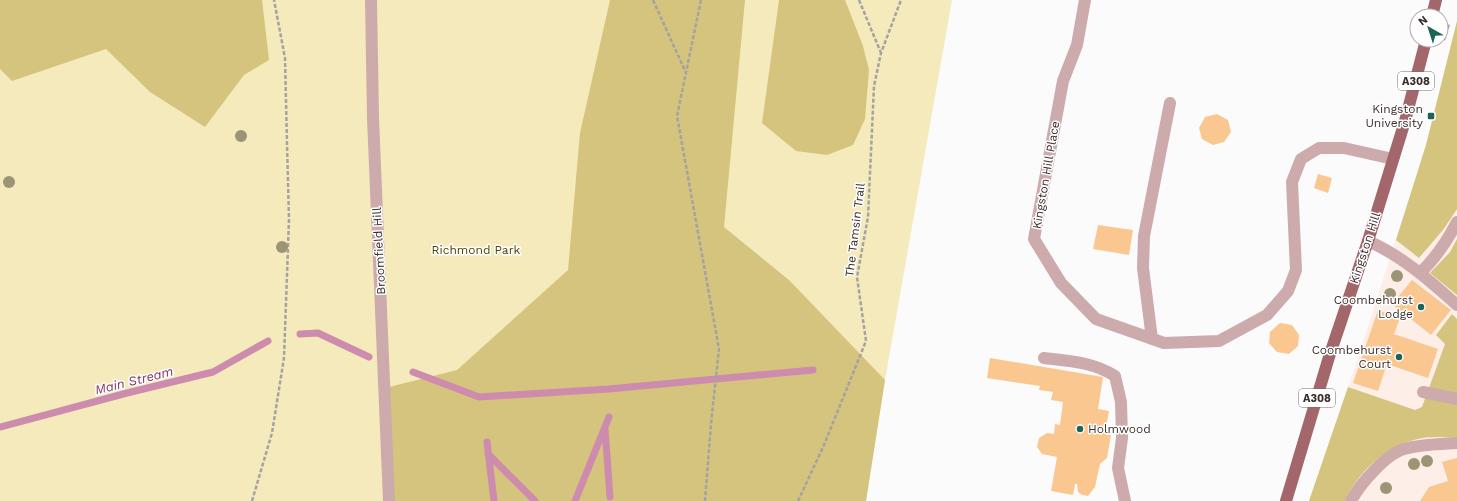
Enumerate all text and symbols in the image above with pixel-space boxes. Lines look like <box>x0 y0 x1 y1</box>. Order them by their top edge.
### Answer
north arrow <box>1409 8 1449 48</box>
text: N <box>1416 13 1430 28</box>
road number: A308 <box>1398 72 1434 90</box>
place label: Kingston University <box>1365 102 1424 130</box>
marker: Kingston University <box>1426 111 1436 121</box>
street label: Kingston Hill Place <box>1030 120 1062 230</box>
street label: The Tamsin Trail <box>842 182 868 278</box>
street label: Broomfield Hill <box>370 206 388 295</box>
street label: Kingston Hill <box>1347 210 1383 285</box>
park label: Richmond Park <box>432 243 521 257</box>
place label: Coombehurst Lodge <box>1334 293 1413 321</box>
marker: Coombehurst Lodge <box>1416 302 1426 312</box>
place label: Coombehurst Court <box>1312 343 1391 371</box>
marker: Coombehurst Court <box>1394 352 1404 362</box>
water label: Main Stream <box>93 364 175 397</box>
road number: A308 <box>1299 389 1335 407</box>
place label: Holmwood <box>1088 422 1151 436</box>
marker: Holmwood <box>1075 424 1085 434</box>

